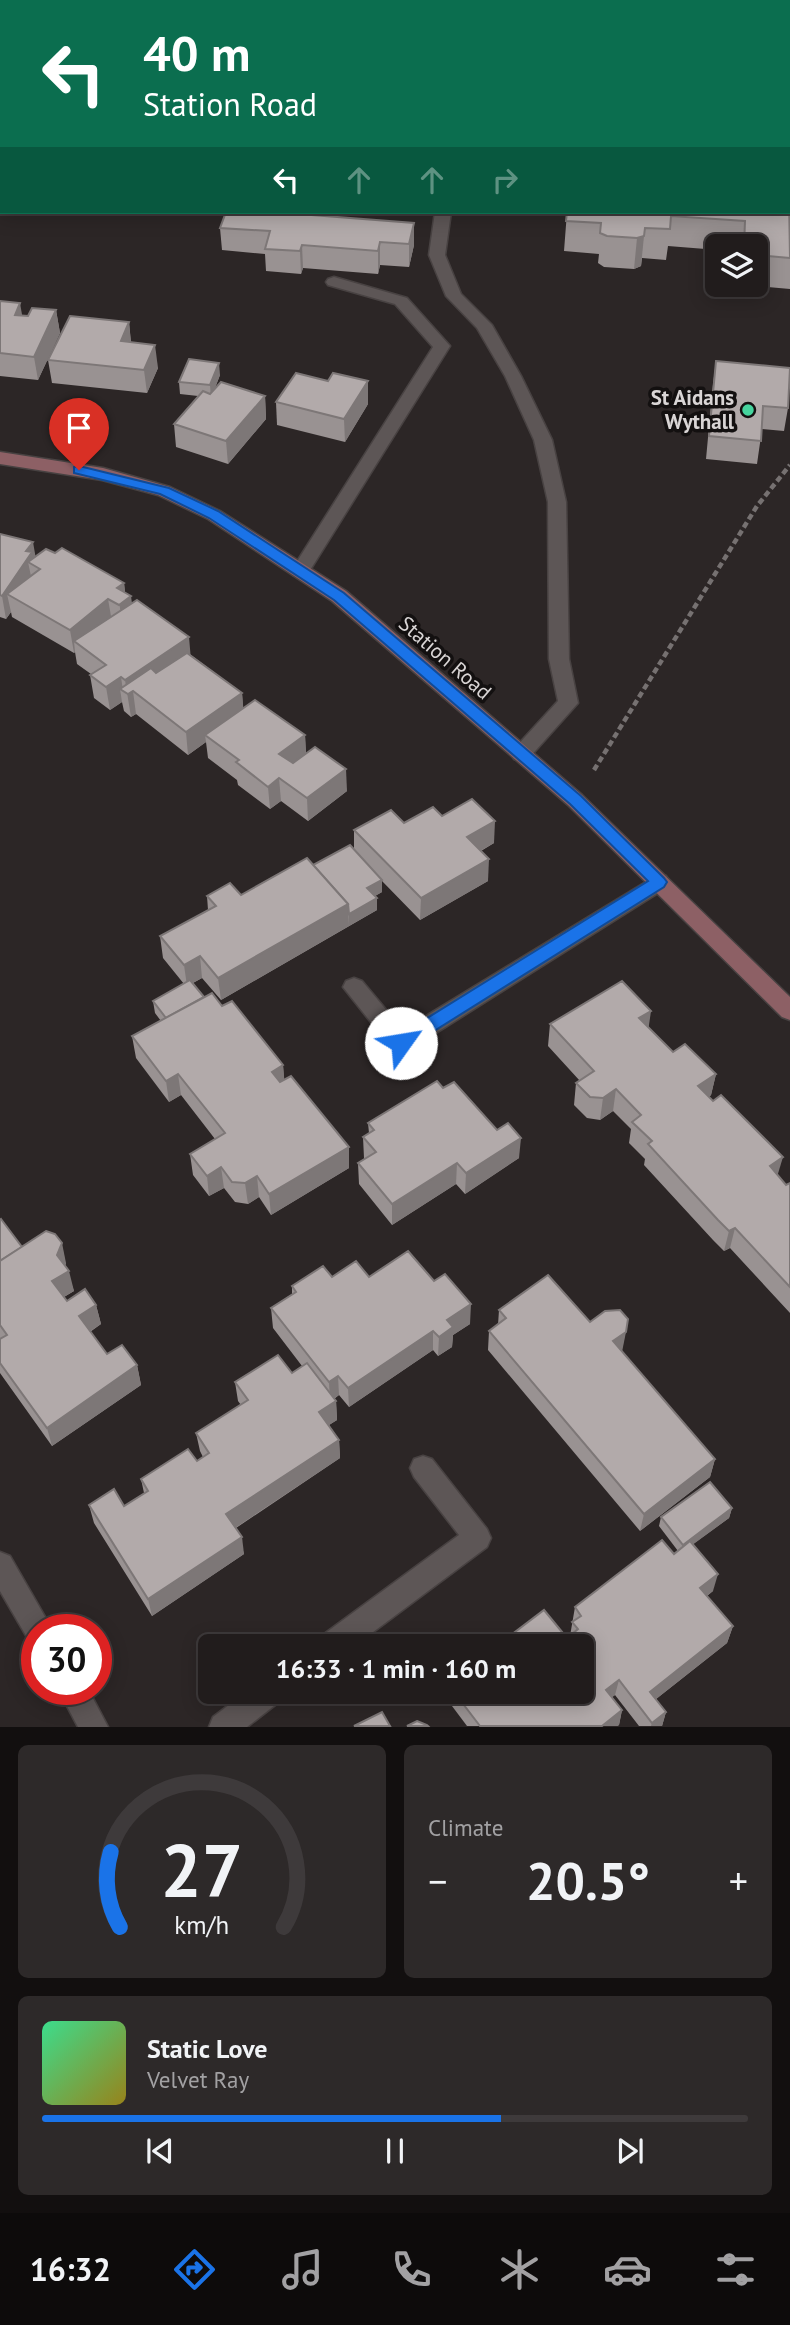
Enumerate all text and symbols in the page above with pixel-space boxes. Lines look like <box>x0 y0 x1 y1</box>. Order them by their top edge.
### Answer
text: 40 m <box>143 21 250 85</box>
icon: left <box>28 28 119 119</box>
text: Station Road <box>143 83 317 125</box>
icon: left <box>267 161 305 199</box>
icon: ahead <box>340 161 378 199</box>
icon: ahead <box>413 161 451 199</box>
icon: right <box>486 161 524 199</box>
map controls <box>705 234 768 297</box>
button: layers <box>705 234 768 297</box>
place label: St Aidans Wythall <box>651 384 735 435</box>
pin <box>49 398 109 470</box>
marker: St Aidans Wythall <box>740 402 756 418</box>
icon: arrive <box>60 409 98 447</box>
street label: Station Road <box>393 610 497 705</box>
position arrow <box>364 1006 438 1080</box>
speed limit sign: 30 <box>21 1614 112 1705</box>
text: 16:33 · 1 min · 160 m <box>276 1652 516 1685</box>
text: Climate <box>428 1813 503 1842</box>
text: 27 <box>161 1824 243 1918</box>
text: 20.5° <box>526 1847 650 1914</box>
text: − <box>428 1856 447 1905</box>
text: + <box>729 1856 748 1905</box>
text: km/h <box>175 1909 229 1941</box>
text: Static Love <box>147 2032 268 2065</box>
text: Velvet Ray <box>147 2065 249 2094</box>
icon: previous <box>141 2132 179 2170</box>
icon: pause <box>376 2132 414 2170</box>
icon: next <box>611 2132 649 2170</box>
icon: directions <box>170 2245 219 2294</box>
icon: music <box>278 2245 327 2294</box>
icon: phone <box>387 2245 436 2294</box>
icon: climate <box>495 2245 544 2294</box>
icon: car <box>603 2245 652 2294</box>
icon: filters <box>711 2245 760 2294</box>
text: 16:32 <box>30 2248 111 2290</box>

